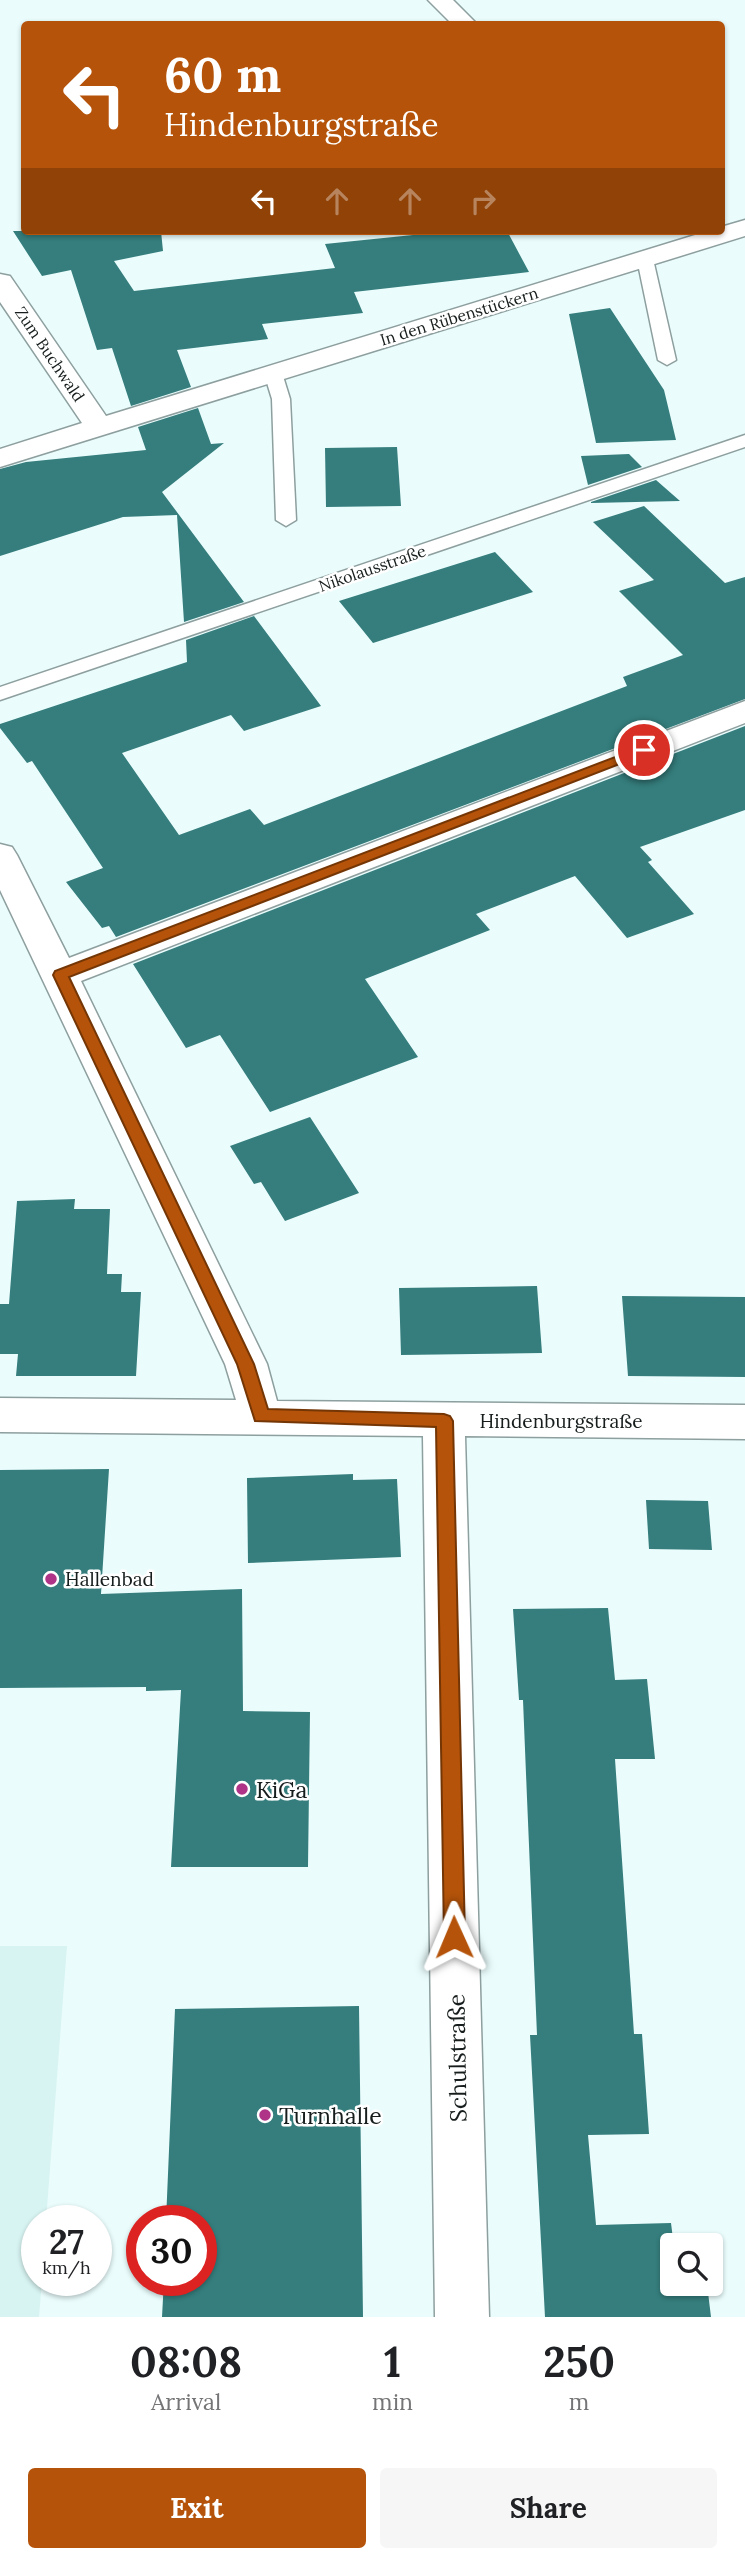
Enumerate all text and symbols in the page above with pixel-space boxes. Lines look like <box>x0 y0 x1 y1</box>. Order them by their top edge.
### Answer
text: 60 m <box>164 43 281 105</box>
icon: left <box>49 49 140 140</box>
text: Hindenburgstraße <box>164 104 439 145</box>
icon: left <box>245 182 283 220</box>
icon: ahead <box>318 182 356 220</box>
icon: ahead <box>391 182 429 220</box>
icon: right <box>464 182 502 220</box>
street label: In den Rübenstückern <box>378 282 541 350</box>
street label: Zum Buchwald <box>11 303 89 406</box>
street label: Nikolausstraße <box>316 540 429 596</box>
pin <box>614 720 674 780</box>
icon: arrive <box>625 731 663 769</box>
street label: Hindenburgstraße <box>479 1409 643 1433</box>
place label: Hallenbad <box>65 1567 154 1591</box>
marker: Hallenbad <box>43 1571 59 1587</box>
place label: KiGa <box>256 1775 307 1804</box>
marker: KiGa <box>234 1781 250 1797</box>
position arrow <box>417 1900 491 1974</box>
street label: Schulstraße <box>441 1994 473 2122</box>
place label: Turnhalle <box>279 2101 382 2130</box>
marker: Turnhalle <box>257 2107 273 2123</box>
speed limit sign: 30 <box>126 2205 217 2296</box>
text: 27 <box>49 2219 84 2264</box>
map controls <box>660 2233 723 2296</box>
button: search <box>660 2233 723 2296</box>
text: km/h <box>42 2256 91 2279</box>
text: 08:08 <box>130 2335 242 2389</box>
text: 1 <box>384 2335 401 2389</box>
text: 250 <box>543 2335 615 2389</box>
text: Arrival <box>151 2387 221 2416</box>
text: min <box>372 2387 413 2416</box>
text: m <box>569 2387 589 2416</box>
button: Exit <box>28 2468 366 2548</box>
button: Share <box>380 2468 717 2548</box>

